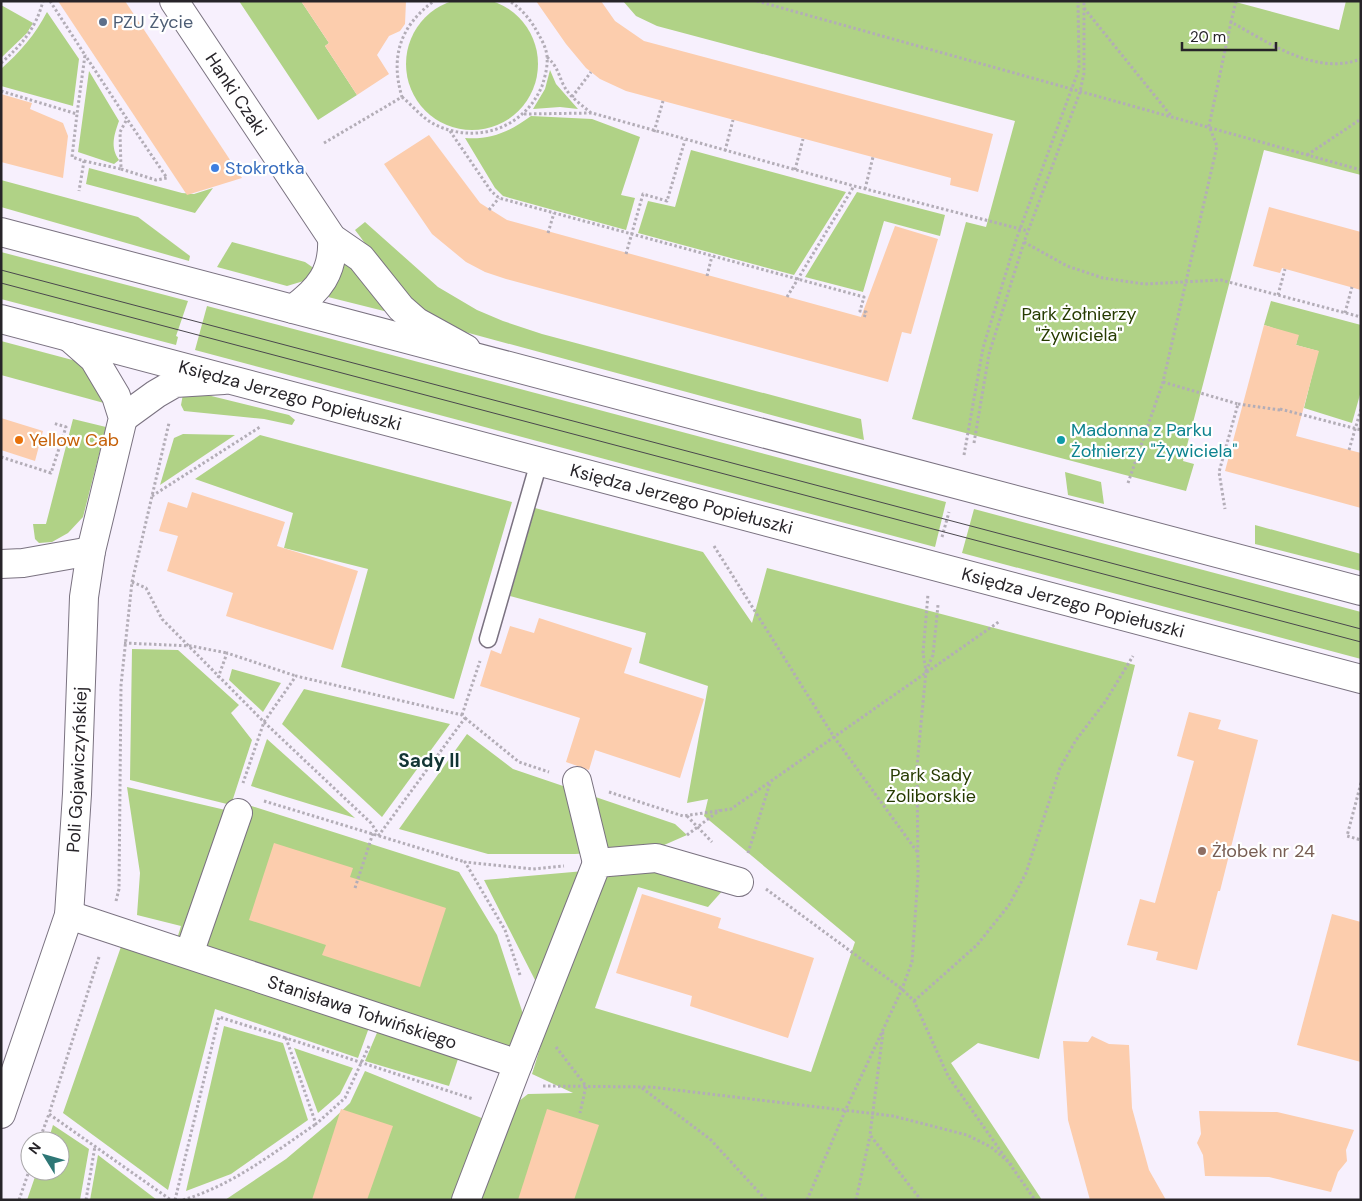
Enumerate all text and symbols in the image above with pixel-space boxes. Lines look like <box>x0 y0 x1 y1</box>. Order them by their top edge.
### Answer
place label: PZU Życie <box>113 10 193 34</box>
marker: PZU Życie <box>97 16 109 28</box>
scale bar <box>1182 20 1276 52</box>
text: 20 m <box>1190 27 1226 47</box>
street label: Hanki Czaki <box>200 48 272 140</box>
place label: Stokrotka <box>225 156 304 180</box>
marker: Stokrotka <box>209 162 221 174</box>
park label: Park Żołnierzy "Żywiciela" <box>1021 302 1137 347</box>
street label: Księdza Jerzego Popiełuszki <box>176 355 404 436</box>
place label: Madonna z Parku Żołnierzy "Żywiciela" <box>1071 418 1237 463</box>
place label: Yellow Cab <box>29 428 119 452</box>
marker: Yellow Cab <box>13 434 25 446</box>
marker: Madonna z Parku Żołnierzy "Żywiciela" <box>1055 434 1067 446</box>
street label: Księdza Jerzego Popiełuszki <box>567 458 796 540</box>
street label: Księdza Jerzego Popiełuszki <box>959 562 1187 644</box>
street label: Poli Gojawiczyńskiej <box>61 686 93 853</box>
district label: Sady II <box>398 748 460 773</box>
park label: Park Sady Żoliborskie <box>886 763 976 808</box>
place label: Żłobek nr 24 <box>1212 839 1315 863</box>
marker: Żłobek nr 24 <box>1196 845 1208 857</box>
street label: Stanisława Tołwińskiego <box>264 970 460 1055</box>
north arrow <box>20 1131 70 1181</box>
text: N <box>24 1139 45 1158</box>

